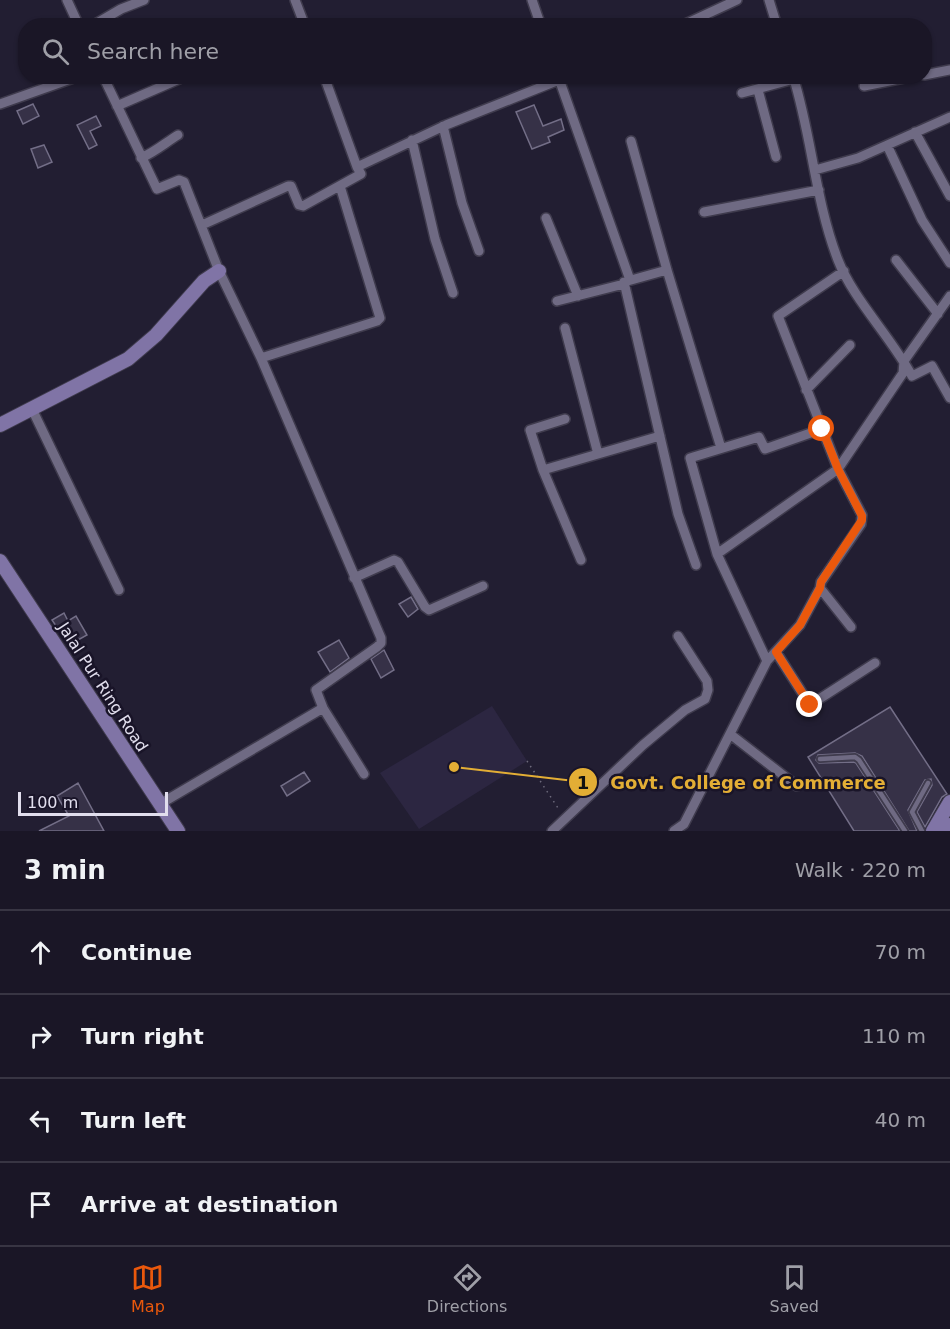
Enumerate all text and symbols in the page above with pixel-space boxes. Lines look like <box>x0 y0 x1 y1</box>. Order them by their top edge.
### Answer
search box <box>18 18 932 84</box>
icon: search <box>39 35 72 68</box>
text: Search here <box>87 39 219 64</box>
route start <box>808 415 834 441</box>
street label: Jalal Pur Ring Road <box>53 618 152 755</box>
route end <box>796 691 822 717</box>
callout: Govt. College of Commerce <box>568 764 898 800</box>
text: 1 <box>577 772 589 793</box>
text: Govt. College of Commerce <box>610 772 886 793</box>
scale bar <box>18 789 168 816</box>
text: 100 m <box>27 793 78 812</box>
text: 3 min <box>24 855 106 885</box>
text: Walk · 220 m <box>795 858 926 882</box>
icon: ahead <box>24 936 57 969</box>
text: Continue <box>81 940 192 965</box>
text: 70 m <box>875 940 926 964</box>
icon: right <box>24 1020 57 1053</box>
text: Turn right <box>81 1024 204 1049</box>
text: 110 m <box>862 1024 926 1048</box>
icon: left <box>24 1104 57 1137</box>
text: Turn left <box>81 1108 186 1133</box>
text: 40 m <box>875 1108 926 1132</box>
icon: arrive <box>24 1188 57 1221</box>
text: Arrive at destination <box>81 1192 338 1217</box>
tab: Map <box>131 1261 165 1316</box>
tab: Directions <box>427 1261 507 1316</box>
tab: Saved <box>770 1261 819 1316</box>

